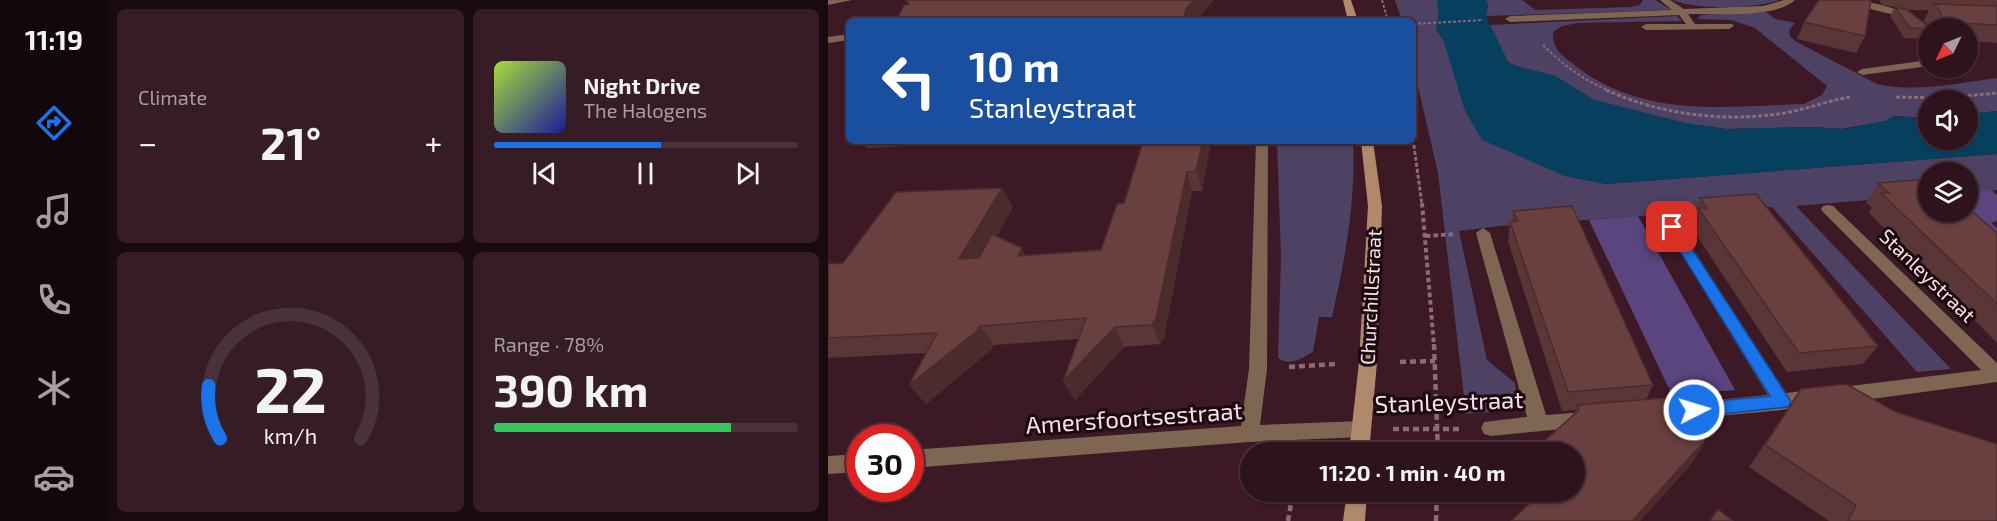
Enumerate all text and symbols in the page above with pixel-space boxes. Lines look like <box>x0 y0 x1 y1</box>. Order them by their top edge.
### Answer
north arrow <box>1918 18 1978 78</box>
map controls <box>1918 18 1978 222</box>
text: 11:19 <box>25 23 83 55</box>
text: 10 m <box>969 40 1060 90</box>
icon: left <box>870 42 948 120</box>
text: Night Drive <box>584 72 700 98</box>
text: Climate <box>138 85 207 109</box>
button: sound <box>1918 90 1978 150</box>
text: Stanleystraat <box>969 91 1136 123</box>
text: The Halogens <box>584 98 707 122</box>
icon: directions <box>33 102 75 144</box>
text: 21° <box>260 115 321 169</box>
text: − <box>138 122 157 162</box>
text: + <box>424 122 442 162</box>
icon: previous <box>528 157 561 190</box>
icon: pause <box>629 157 662 190</box>
icon: next <box>731 157 764 190</box>
button: layers <box>1918 162 1978 222</box>
icon: music <box>33 190 75 232</box>
pin <box>1646 201 1697 252</box>
icon: arrive <box>1655 210 1688 243</box>
street label: Stanleystraat <box>1875 223 1981 327</box>
street label: Churchillstraat <box>1354 228 1386 365</box>
icon: phone <box>33 279 75 321</box>
text: Range · 78% <box>494 332 604 356</box>
text: 22 <box>254 351 326 426</box>
text: 390 km <box>494 362 648 416</box>
icon: climate <box>33 367 75 409</box>
position arrow <box>1662 378 1726 442</box>
street label: Stanleystraat <box>1374 384 1524 418</box>
street label: Amersfoortsestraat <box>1025 395 1243 439</box>
text: km/h <box>264 423 317 448</box>
speed limit sign: 30 <box>846 424 924 502</box>
icon: car <box>33 456 75 498</box>
text: 11:20 · 1 min · 40 m <box>1319 459 1506 485</box>

